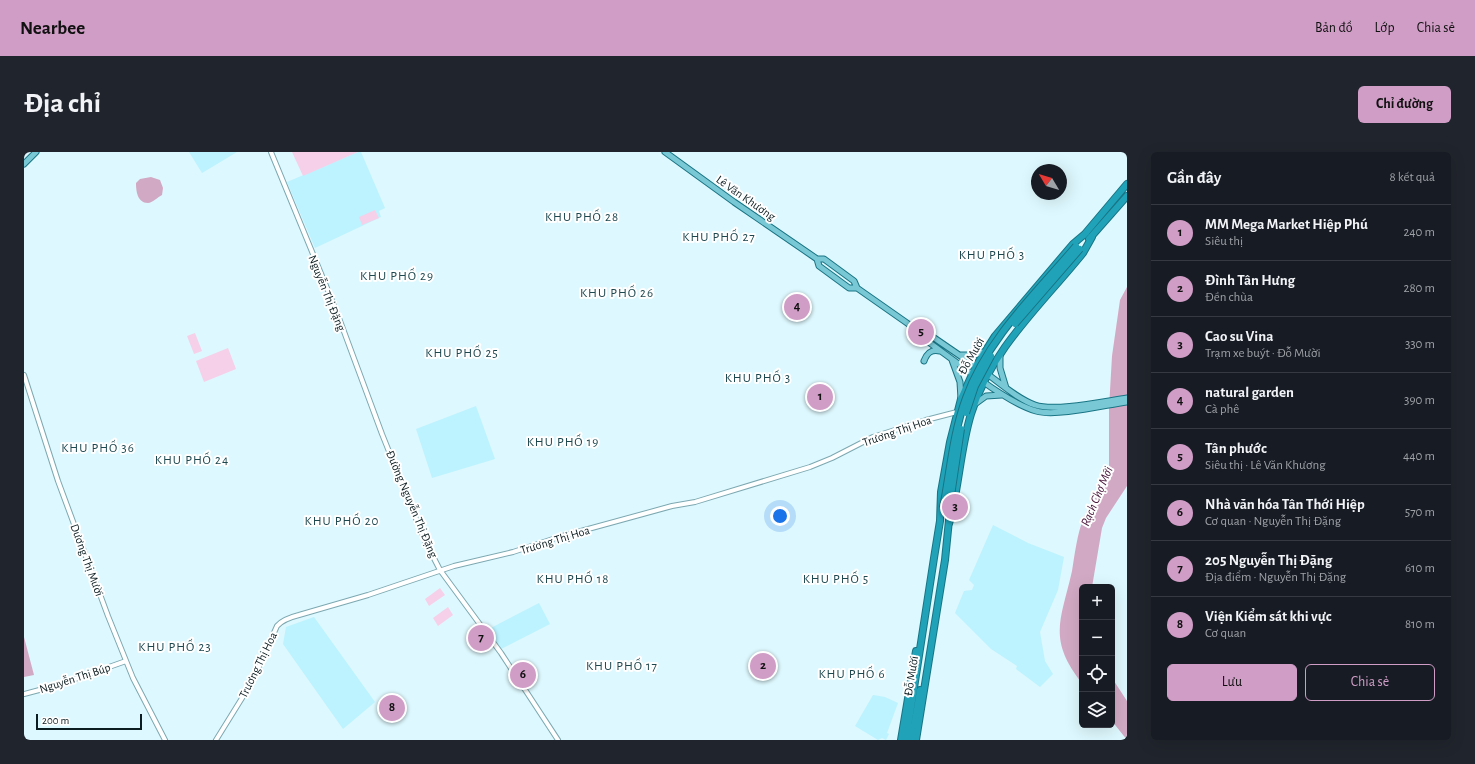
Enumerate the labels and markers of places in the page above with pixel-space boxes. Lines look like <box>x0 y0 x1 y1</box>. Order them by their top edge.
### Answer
pin: 4 <box>784 292 810 322</box>
pin: 5 <box>908 317 934 347</box>
pin: 1 <box>807 382 833 412</box>
pin: 3 <box>942 492 968 522</box>
pin: 7 <box>468 623 494 653</box>
pin: 2 <box>750 651 776 681</box>
pin: 6 <box>510 660 536 690</box>
pin: 8 <box>379 693 405 723</box>

